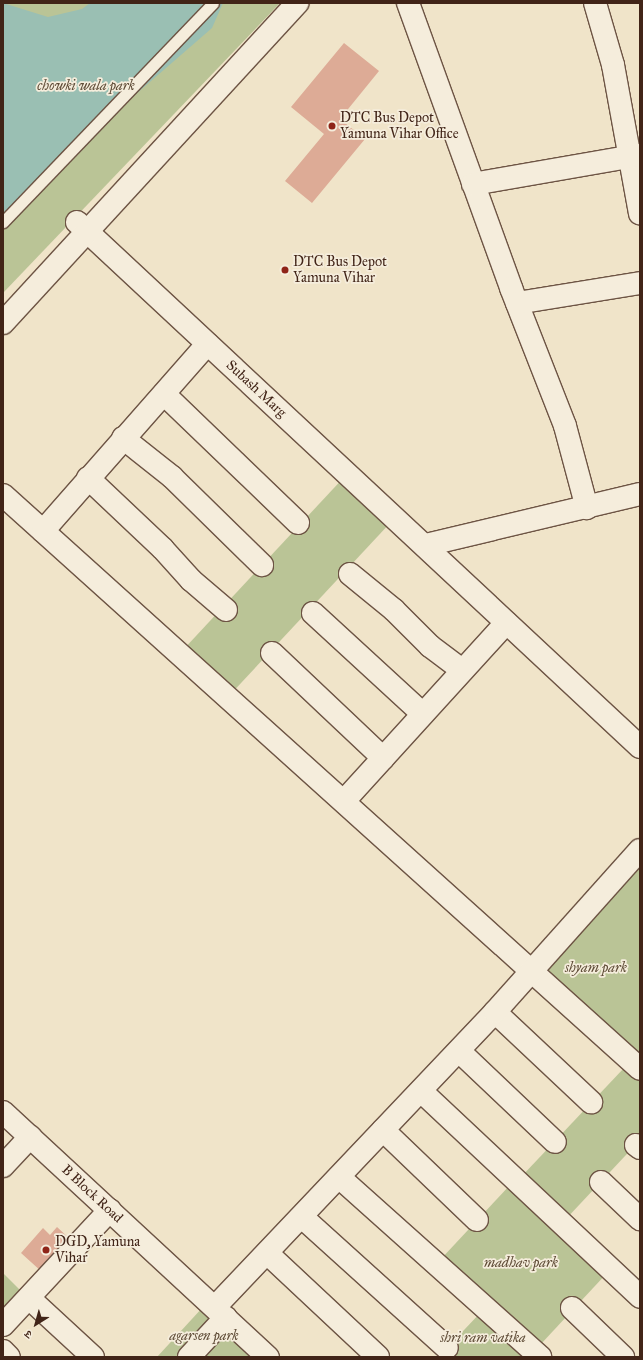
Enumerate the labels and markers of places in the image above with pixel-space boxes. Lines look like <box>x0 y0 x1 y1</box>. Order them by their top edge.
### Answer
place label: DTC Bus Depot Yamuna Vihar Office <box>340 110 459 142</box>
marker: DTC Bus Depot Yamuna Vihar Office <box>327 121 337 131</box>
place label: DTC Bus Depot Yamuna Vihar <box>293 254 387 286</box>
marker: DTC Bus Depot Yamuna Vihar <box>280 265 290 275</box>
place label: DGD, Yamuna Vihar <box>55 1234 140 1266</box>
marker: DGD, Yamuna Vihar <box>40 1244 52 1256</box>

